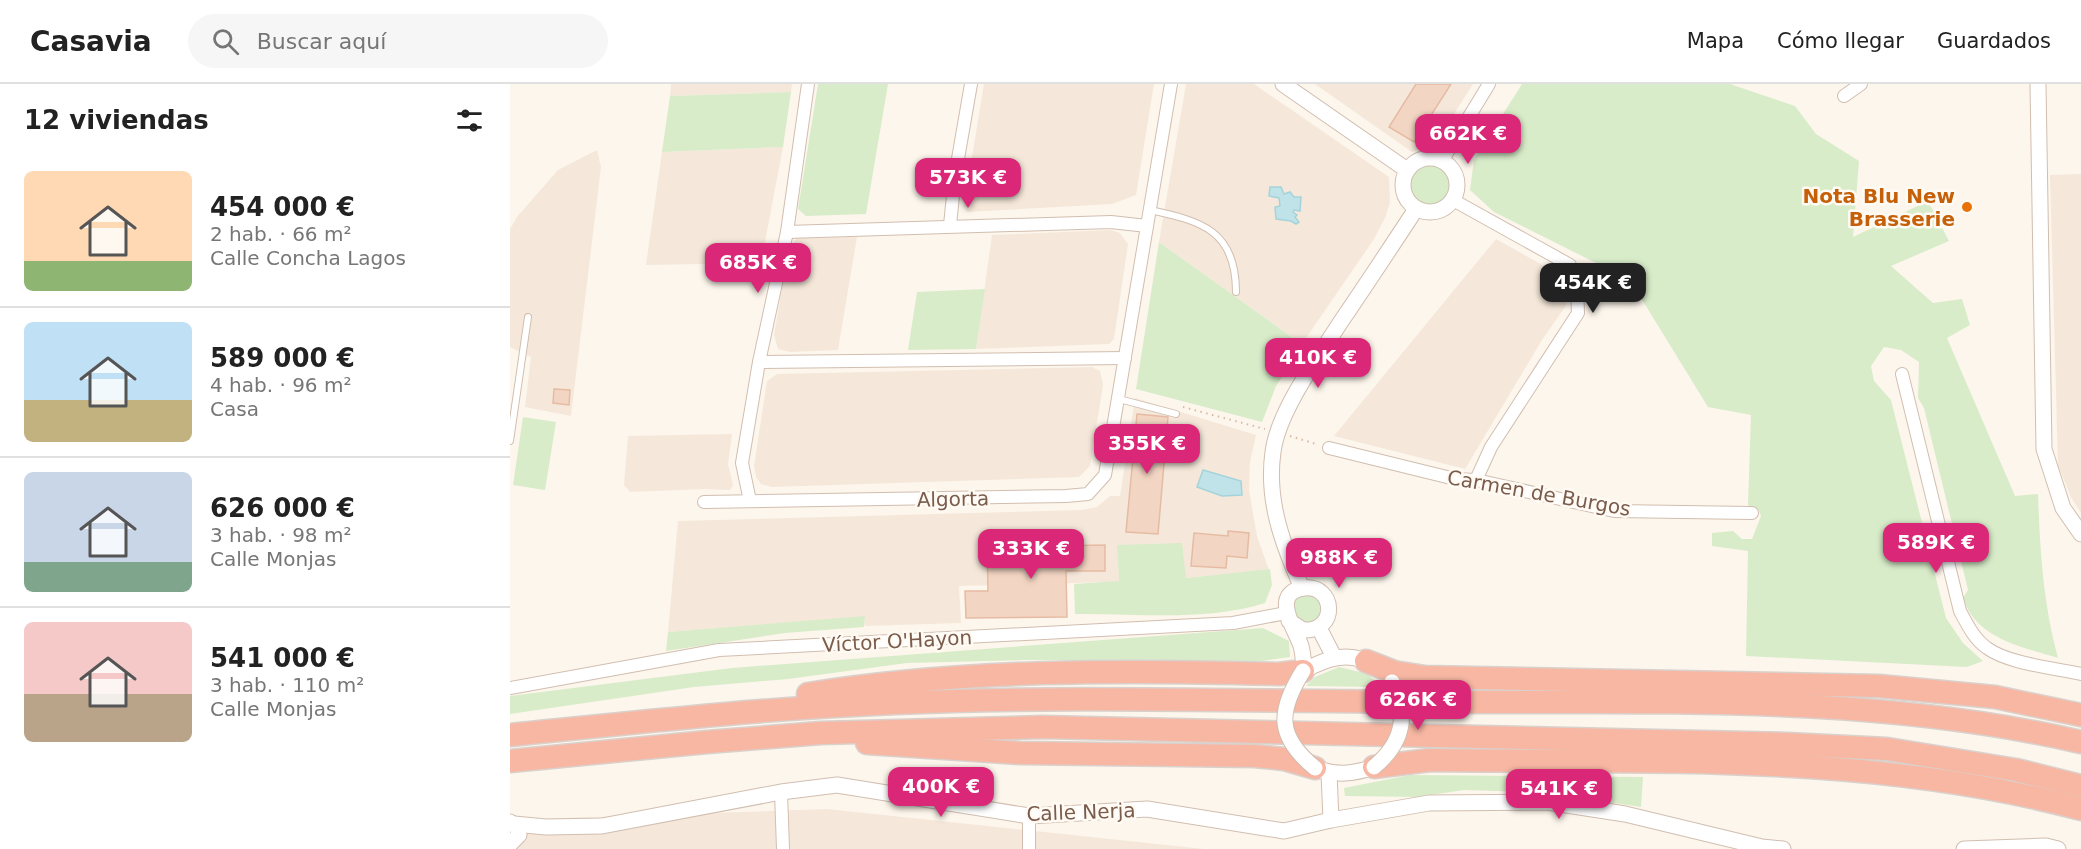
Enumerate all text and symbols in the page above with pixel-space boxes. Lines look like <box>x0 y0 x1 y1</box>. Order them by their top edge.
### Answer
search box <box>188 14 608 68</box>
text: Casavia <box>30 25 152 58</box>
icon: search <box>209 25 242 58</box>
text: Buscar aquí <box>257 29 386 54</box>
text: Mapa <box>1687 29 1744 53</box>
text: Cómo llegar <box>1777 29 1904 53</box>
text: Guardados <box>1937 29 2051 53</box>
icon: filters <box>453 104 486 137</box>
text: 12 viviendas <box>24 105 209 135</box>
pin: 662K € <box>1419 114 1517 165</box>
text: 662K € <box>1429 121 1507 145</box>
pin: 573K € <box>919 158 1017 209</box>
text: 573K € <box>929 165 1007 189</box>
place label: Nota Blu New Brasserie <box>1802 184 1955 231</box>
text: 454 000 € <box>210 192 355 222</box>
icon: home <box>72 195 144 267</box>
marker: Nota Blu New Brasserie <box>1960 200 1974 214</box>
text: 2 hab. · 66 m² <box>210 222 351 246</box>
pin: 685K € <box>709 243 807 294</box>
text: Calle Concha Lagos <box>210 246 406 270</box>
text: 685K € <box>719 250 797 274</box>
pin: 454K € <box>1544 263 1642 314</box>
text: 454K € <box>1554 270 1632 294</box>
pin: 410K € <box>1269 338 1367 389</box>
text: 589 000 € <box>210 343 355 373</box>
text: 410K € <box>1279 345 1357 369</box>
icon: home <box>72 346 144 418</box>
text: 4 hab. · 96 m² <box>210 373 351 397</box>
text: Casa <box>210 397 259 421</box>
pin: 355K € <box>1098 424 1196 475</box>
text: 355K € <box>1108 431 1186 455</box>
street label: Carmen de Burgos <box>1445 465 1633 521</box>
street label: Algorta <box>917 486 989 512</box>
text: 626 000 € <box>210 493 355 523</box>
icon: home <box>72 496 144 568</box>
text: 3 hab. · 98 m² <box>210 523 351 547</box>
pin: 589K € <box>1887 523 1985 574</box>
pin: 333K € <box>982 529 1080 580</box>
text: 589K € <box>1897 530 1975 554</box>
text: 333K € <box>992 536 1070 560</box>
pin: 988K € <box>1290 538 1388 589</box>
text: 988K € <box>1300 545 1378 569</box>
text: Calle Monjas <box>210 547 336 571</box>
street label: Víctor O'Hayon <box>821 625 973 657</box>
text: 541 000 € <box>210 643 355 673</box>
icon: home <box>72 646 144 718</box>
text: 3 hab. · 110 m² <box>210 673 364 697</box>
pin: 626K € <box>1369 680 1467 731</box>
text: 626K € <box>1379 687 1457 711</box>
text: Calle Monjas <box>210 697 336 721</box>
pin: 400K € <box>892 767 990 818</box>
pin: 541K € <box>1510 769 1608 820</box>
text: 400K € <box>902 774 980 798</box>
text: 541K € <box>1520 776 1598 800</box>
street label: Calle Nerja <box>1026 798 1136 826</box>

